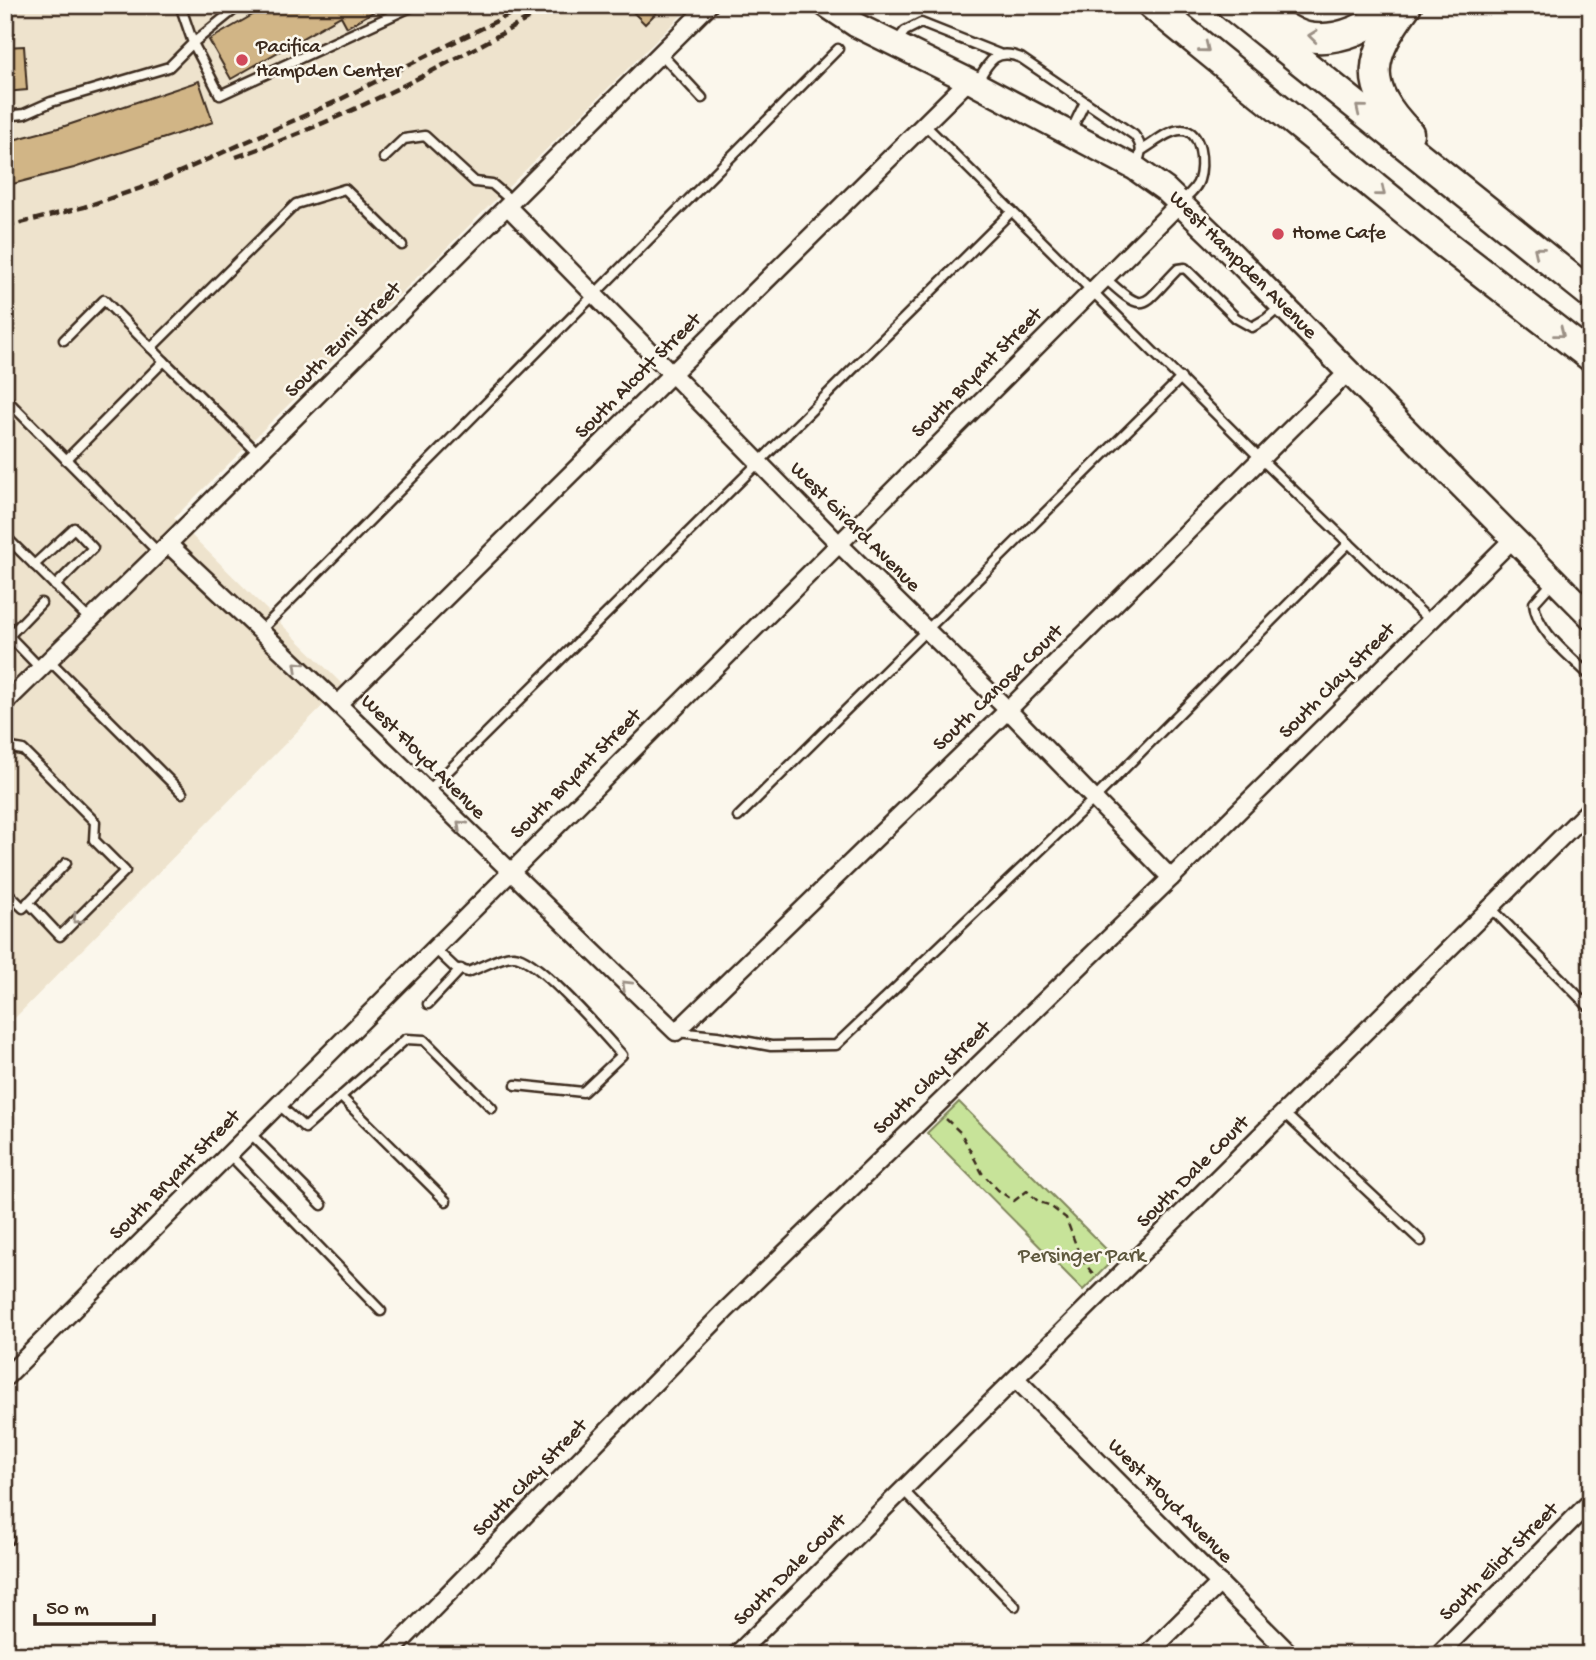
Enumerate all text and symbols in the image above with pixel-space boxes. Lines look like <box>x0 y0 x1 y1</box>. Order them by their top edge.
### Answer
one-way arrow <box>1307 29 1318 44</box>
place label: Pacifica Hampden Center <box>255 36 404 85</box>
one-way arrow <box>1197 40 1209 53</box>
marker: Pacifica Hampden Center <box>234 52 250 68</box>
one-way arrow <box>1355 105 1367 118</box>
one-way arrow <box>1373 184 1386 196</box>
street label: West Hampden Avenue <box>1162 186 1322 346</box>
place label: Home Cafe <box>1292 222 1387 247</box>
marker: Home Cafe <box>1270 226 1286 242</box>
one-way arrow <box>1533 247 1546 259</box>
street label: South Zuni Street <box>281 276 409 404</box>
street label: South Bryant Street <box>907 302 1050 445</box>
street label: South Alcott Street <box>571 307 709 445</box>
one-way arrow <box>1552 324 1564 337</box>
street label: West Girard Avenue <box>783 457 925 599</box>
street label: South Clay Street <box>1275 617 1403 745</box>
street label: South Canosa Court <box>929 619 1071 758</box>
one-way arrow <box>293 662 306 675</box>
street label: West Floyd Avenue <box>354 690 491 827</box>
street label: South Bryant Street <box>506 703 649 846</box>
one-way arrow <box>456 820 469 833</box>
one-way arrow <box>72 911 85 924</box>
one-way arrow <box>622 980 635 993</box>
street label: South Clay Street <box>869 1015 999 1142</box>
street label: South Bryant Street <box>105 1104 248 1247</box>
street label: South Dale Court <box>1132 1110 1257 1235</box>
park label: Persinger Park <box>1017 1245 1148 1270</box>
street label: South Clay Street <box>468 1413 595 1543</box>
street label: West Floyd Avenue <box>1101 1434 1238 1571</box>
street label: South Eliot Street <box>1435 1497 1566 1628</box>
street label: South Dale Court <box>729 1508 854 1633</box>
scale bar <box>35 1583 154 1627</box>
text: 50 m <box>46 1598 89 1623</box>

